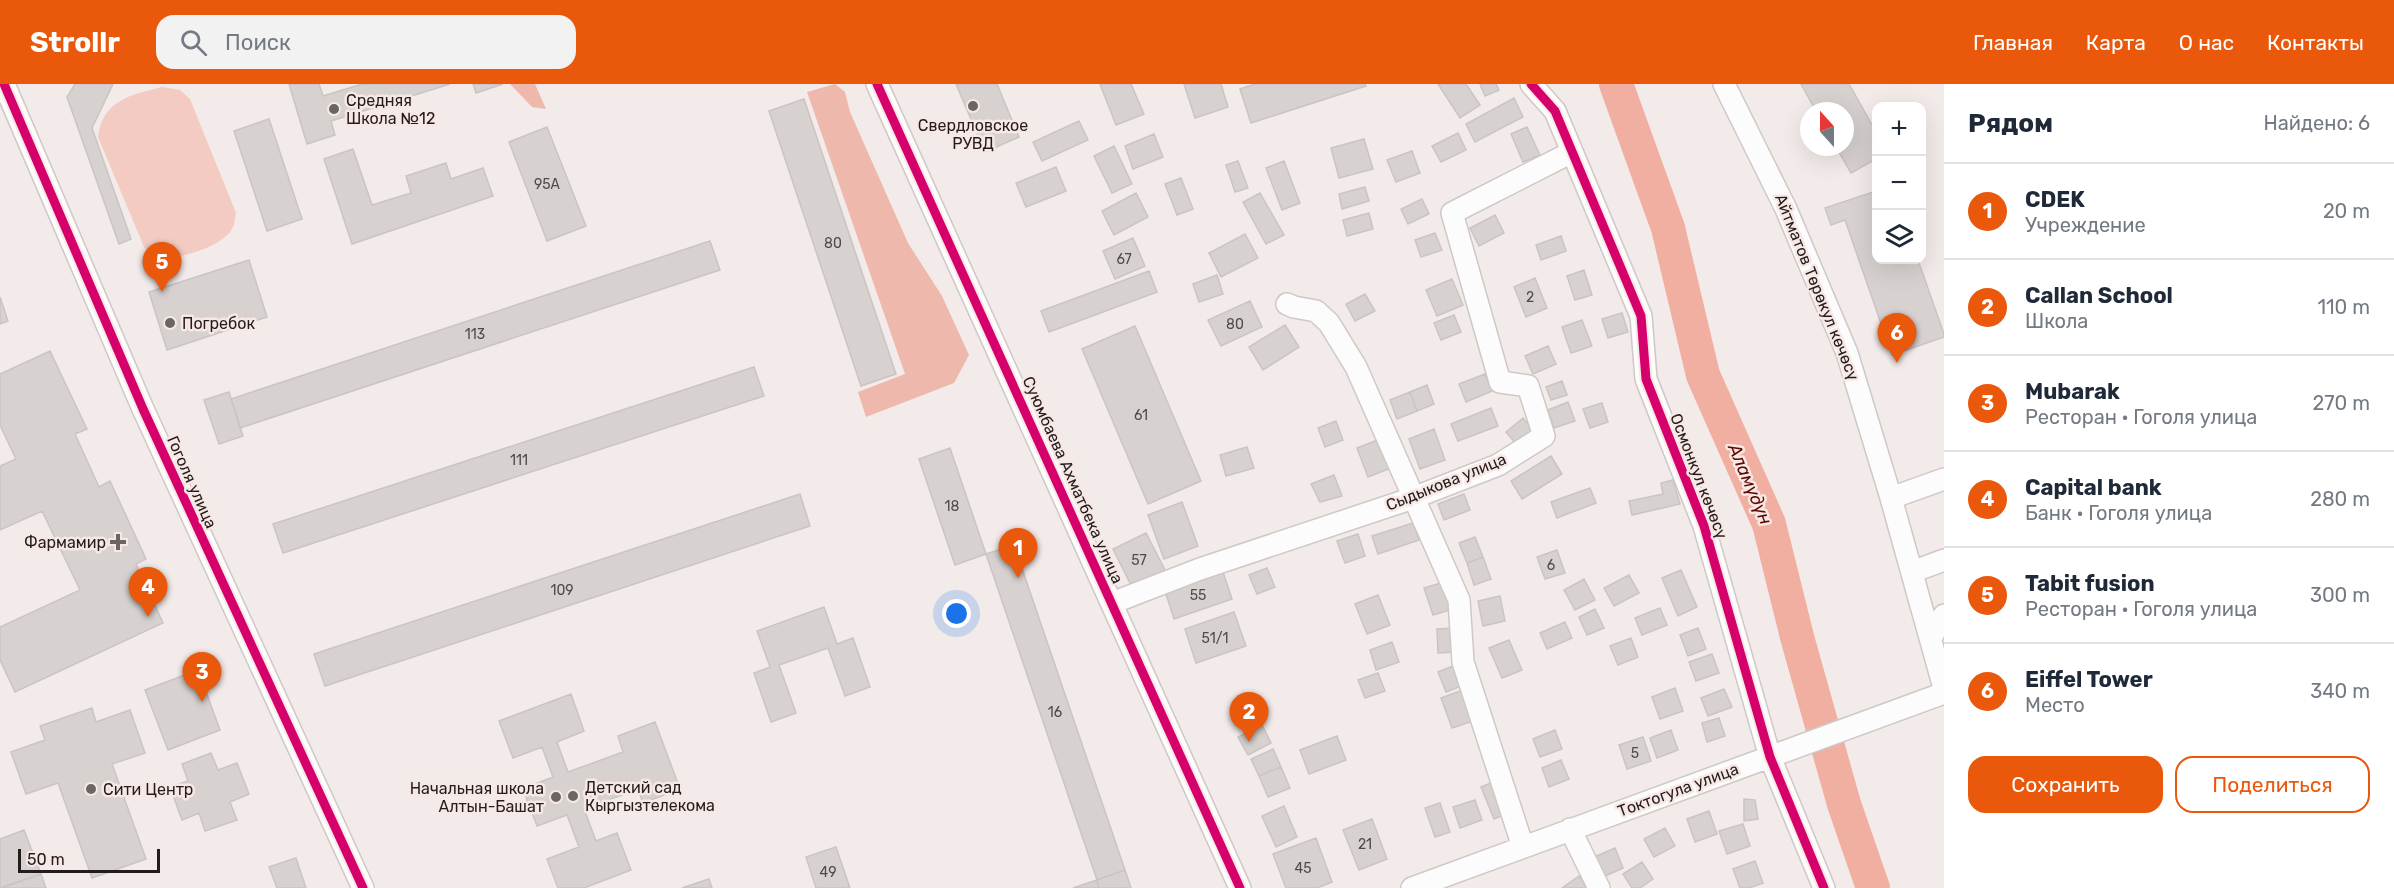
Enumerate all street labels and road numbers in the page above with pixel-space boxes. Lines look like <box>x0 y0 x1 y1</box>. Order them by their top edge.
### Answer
street label: Айтматов Төрөкул көчөсү <box>1771 191 1863 383</box>
street label: Суюмбаева Ахматбека улица <box>1019 373 1127 587</box>
street label: Осмонкул көчөсү <box>1666 411 1732 542</box>
street label: Гоголя улица <box>163 433 221 531</box>
street label: Сыдыкова улица <box>1383 449 1509 515</box>
street label: Токтогула улица <box>1615 759 1741 821</box>

